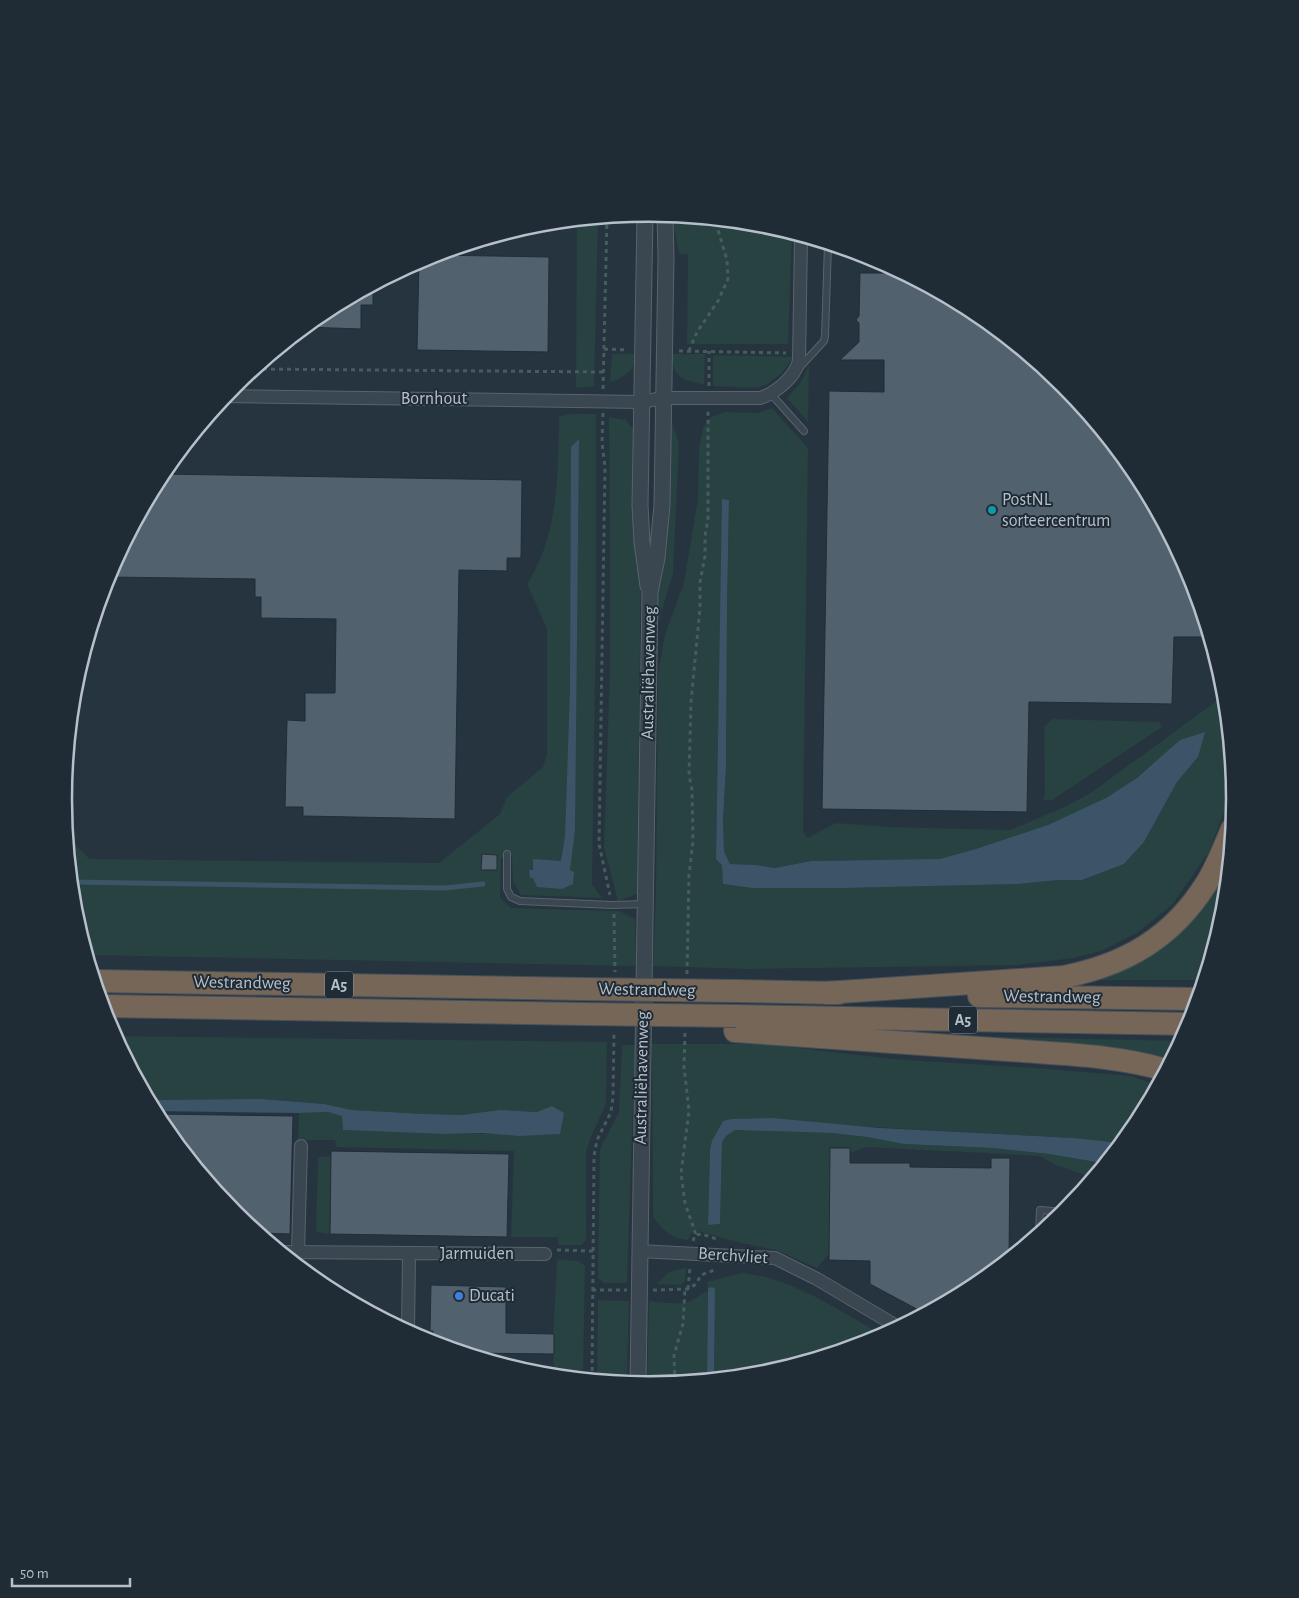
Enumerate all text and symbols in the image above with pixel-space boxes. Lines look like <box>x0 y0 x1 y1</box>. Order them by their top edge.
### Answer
street label: Bornhout <box>401 390 467 408</box>
place label: PostNL sorteercentrum <box>1002 491 1111 530</box>
marker: PostNL sorteercentrum <box>986 504 998 516</box>
street label: Australiëhavenweg <box>639 606 659 740</box>
road number: A5 <box>325 972 353 998</box>
street label: Westrandweg <box>193 973 291 993</box>
street label: Westrandweg <box>598 980 696 1000</box>
street label: Westrandweg <box>1003 987 1101 1007</box>
road number: A5 <box>949 1006 977 1034</box>
street label: Australiëhavenweg <box>632 1011 652 1145</box>
street label: Jarmuiden <box>440 1245 514 1263</box>
street label: Berchvliet <box>697 1245 769 1267</box>
place label: Ducati <box>469 1287 515 1305</box>
marker: Ducati <box>453 1290 465 1302</box>
scale bar <box>12 1556 130 1588</box>
text: 50 m <box>20 1566 49 1581</box>

